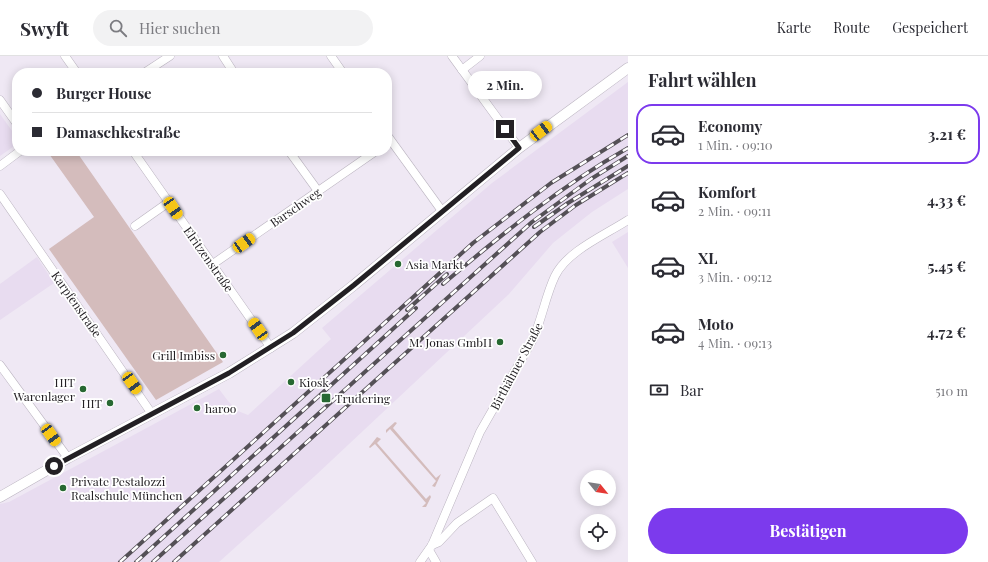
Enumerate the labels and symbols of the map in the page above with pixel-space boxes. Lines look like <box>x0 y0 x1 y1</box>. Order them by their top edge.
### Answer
callout: 2 Min. <box>468 71 542 99</box>
car <box>528 119 554 143</box>
route end <box>496 120 514 138</box>
street label: Barschweg <box>266 183 324 230</box>
car <box>161 195 185 221</box>
street label: Elritzenstraße <box>180 223 238 295</box>
car <box>231 231 257 255</box>
place label: Asia Markt <box>405 256 464 272</box>
marker: Asia Markt <box>393 259 403 269</box>
street label: Karpfenstraße <box>48 268 106 340</box>
car <box>246 316 270 342</box>
street label: Birthälmer Straße <box>486 319 546 413</box>
place label: M. Jonas GmbH <box>409 334 492 350</box>
marker: M. Jonas GmbH <box>495 337 505 347</box>
place label: Grill Imbiss <box>152 347 215 363</box>
marker: Grill Imbiss <box>218 350 228 360</box>
car <box>120 370 144 396</box>
place label: HIT Warenlager <box>12 374 76 404</box>
place label: Kiosk <box>299 374 329 390</box>
marker: Kiosk <box>286 377 296 387</box>
marker: HIT Warenlager <box>78 384 88 394</box>
place label: Trudering <box>335 390 391 406</box>
marker: Trudering <box>320 392 332 404</box>
place label: HIT <box>81 395 103 411</box>
marker: HIT <box>105 398 115 408</box>
place label: haroo <box>205 400 237 416</box>
marker: haroo <box>192 403 202 413</box>
car <box>39 422 63 448</box>
route start <box>45 457 63 475</box>
north arrow <box>580 470 616 506</box>
place label: Private Pestalozzi Realschule München <box>71 473 182 503</box>
marker: Private Pestalozzi Realschule München <box>58 483 68 493</box>

